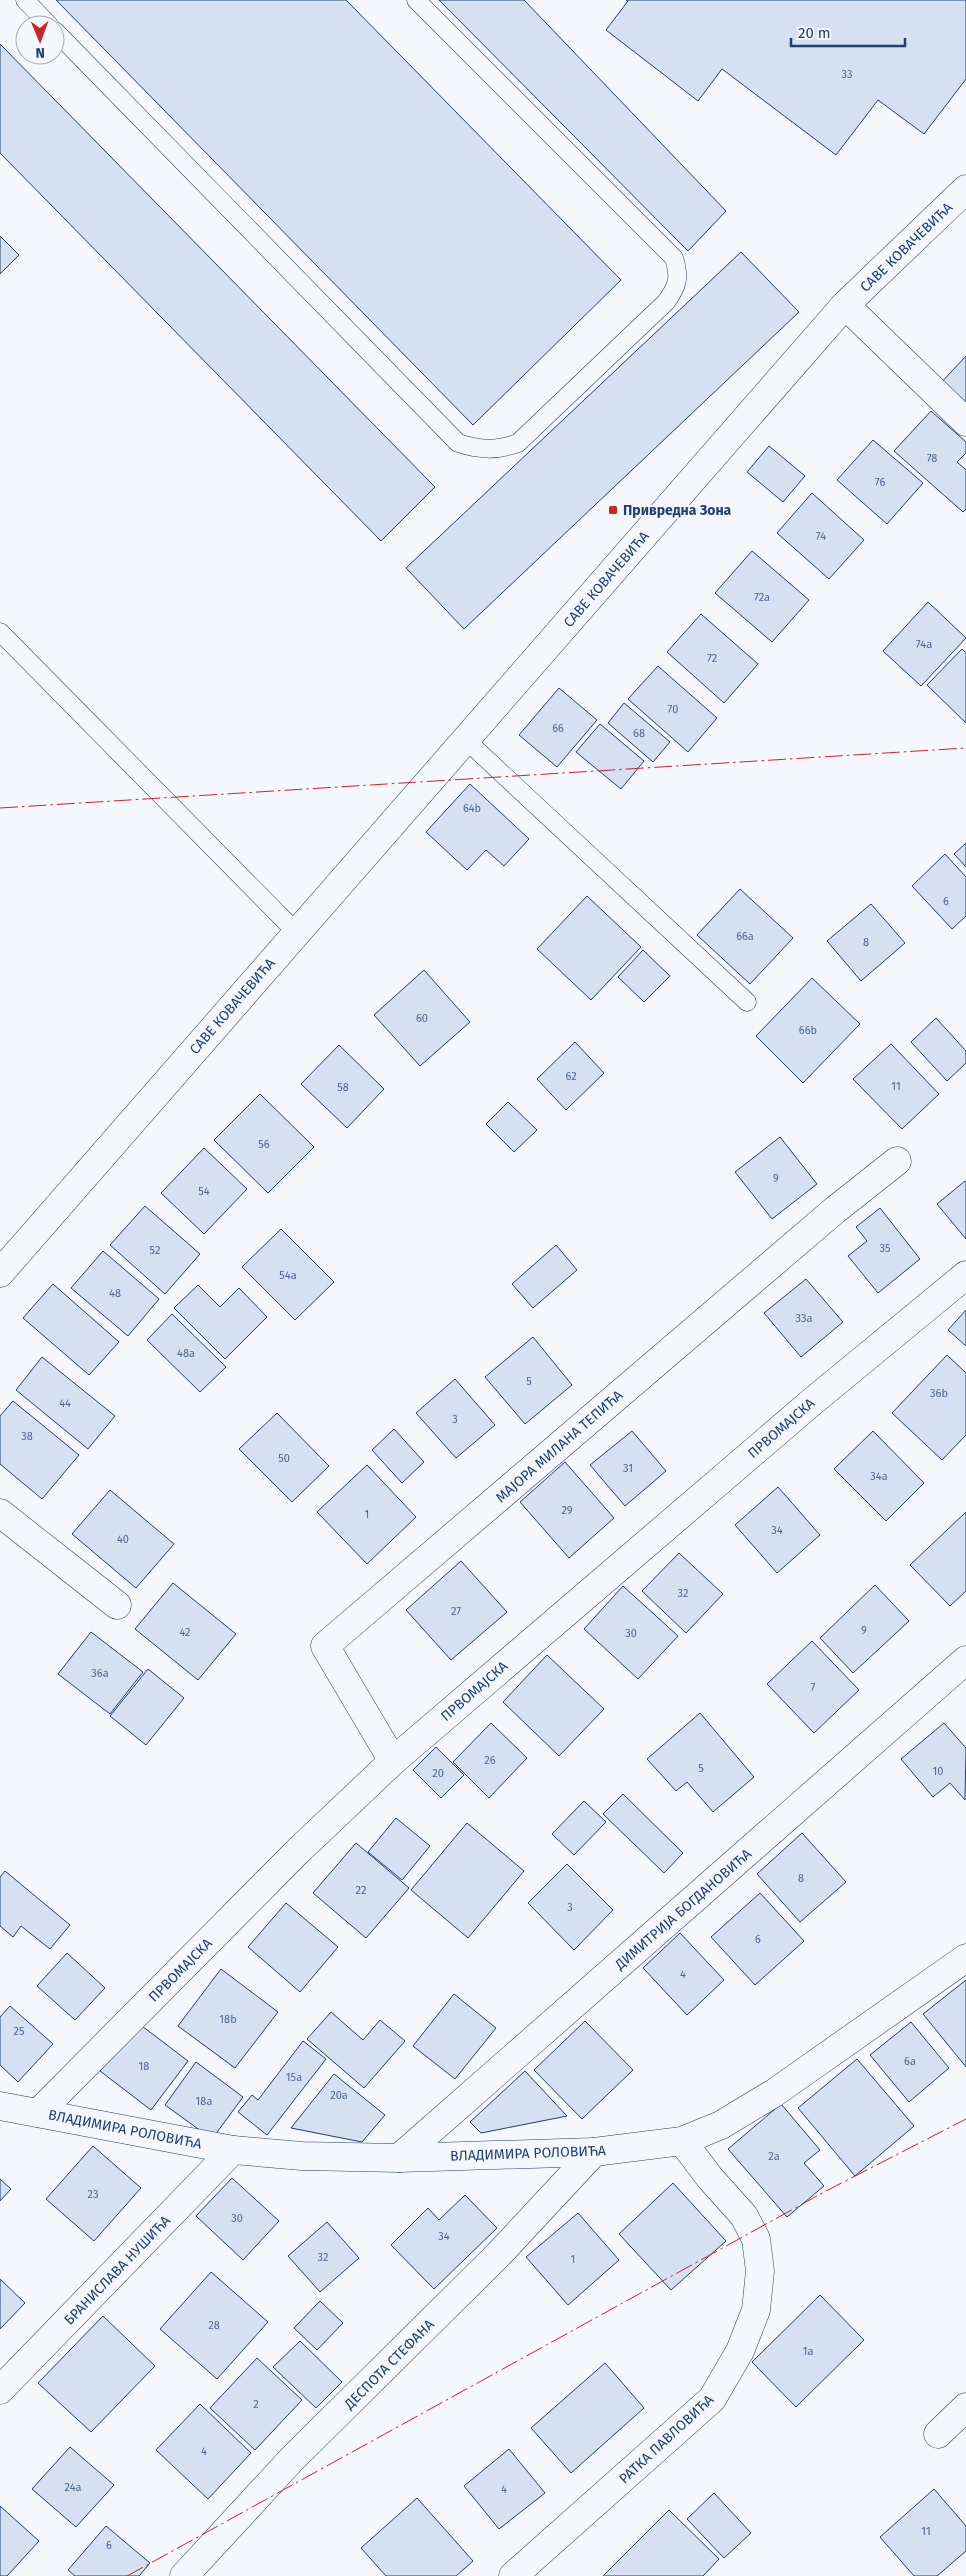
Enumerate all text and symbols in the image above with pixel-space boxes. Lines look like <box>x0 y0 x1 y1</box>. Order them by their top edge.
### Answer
north arrow <box>15 15 65 65</box>
scale bar <box>791 15 905 47</box>
text: 20 m <box>798 24 831 42</box>
text: N <box>35 44 45 61</box>
house number: 33 <box>842 68 852 81</box>
street label: САВЕ КОВАЧЕВИЋА <box>857 199 956 296</box>
house number: 78 <box>927 452 937 465</box>
house number: 76 <box>875 476 885 489</box>
place label: Привредна Зона <box>623 502 732 519</box>
marker: Привредна Зона <box>607 504 619 516</box>
street label: САВЕ КОВАЧЕВИЋА <box>560 528 653 631</box>
house number: 74 <box>816 530 826 543</box>
house number: 72a <box>754 591 770 604</box>
house number: 74a <box>916 638 932 651</box>
house number: 72 <box>707 652 717 665</box>
house number: 70 <box>668 703 678 716</box>
house number: 66 <box>552 722 564 735</box>
house number: 68 <box>633 727 645 740</box>
house number: 64b <box>463 802 481 815</box>
house number: 6 <box>943 895 949 908</box>
house number: 66a <box>736 930 754 943</box>
house number: 8 <box>863 936 869 949</box>
street label: САВЕ КОВАЧЕВИЋА <box>186 955 279 1058</box>
house number: 60 <box>416 1012 428 1025</box>
house number: 66b <box>799 1024 817 1037</box>
house number: 62 <box>565 1070 577 1083</box>
house number: 11 <box>891 1080 901 1093</box>
house number: 58 <box>337 1081 349 1094</box>
house number: 56 <box>258 1138 270 1151</box>
house number: 9 <box>773 1172 779 1185</box>
house number: 54 <box>198 1185 210 1198</box>
house number: 35 <box>880 1242 891 1255</box>
house number: 52 <box>150 1244 160 1257</box>
house number: 54a <box>279 1269 297 1282</box>
house number: 48 <box>109 1287 121 1300</box>
house number: 33a <box>796 1312 812 1325</box>
house number: 48a <box>177 1347 195 1360</box>
house number: 5 <box>526 1375 532 1388</box>
street label: МАЈОРА МИЛАНА ТЕПИЋА <box>492 1387 626 1506</box>
house number: 36b <box>930 1387 948 1400</box>
street label: ПРВОМАЈСКА <box>744 1395 818 1462</box>
house number: 44 <box>59 1397 71 1410</box>
house number: 3 <box>452 1413 458 1426</box>
house number: 38 <box>21 1430 33 1443</box>
house number: 50 <box>278 1452 290 1465</box>
house number: 31 <box>623 1462 633 1475</box>
house number: 34a <box>870 1470 888 1483</box>
house number: 29 <box>561 1504 573 1517</box>
house number: 1 <box>365 1508 369 1521</box>
house number: 34 <box>771 1524 783 1537</box>
house number: 40 <box>117 1533 129 1546</box>
house number: 32 <box>678 1587 688 1600</box>
house number: 27 <box>451 1605 461 1618</box>
house number: 9 <box>861 1624 867 1637</box>
house number: 42 <box>179 1626 191 1639</box>
house number: 30 <box>625 1627 637 1640</box>
street label: ПРВОМАЈСКА <box>437 1658 511 1725</box>
house number: 36a <box>91 1667 109 1680</box>
house number: 7 <box>811 1681 816 1694</box>
house number: 26 <box>484 1754 496 1767</box>
house number: 5 <box>698 1762 704 1775</box>
house number: 10 <box>933 1765 943 1778</box>
house number: 20 <box>432 1767 444 1780</box>
street label: ДИМИТРИЈА БОГДАНОВИЋА <box>611 1846 755 1974</box>
house number: 8 <box>798 1872 804 1885</box>
house number: 22 <box>356 1884 366 1897</box>
house number: 3 <box>567 1901 573 1914</box>
house number: 6 <box>755 1933 761 1946</box>
street label: ПРВОМАЈСКА <box>145 1935 216 2006</box>
house number: 4 <box>680 1968 686 1981</box>
house number: 18b <box>219 2013 237 2026</box>
house number: 25 <box>14 2025 25 2038</box>
house number: 6a <box>904 2055 916 2068</box>
house number: 18 <box>139 2060 149 2073</box>
house number: 15a <box>286 2071 302 2084</box>
house number: 20a <box>330 2089 348 2102</box>
house number: 18a <box>196 2095 212 2108</box>
street label: ВЛАДИМИРА РОЛОВИЋА <box>47 2106 203 2153</box>
street label: ВЛАДИМИРА РОЛОВИЋА <box>450 2142 606 2165</box>
house number: 2a <box>768 2150 780 2163</box>
house number: 23 <box>88 2188 98 2201</box>
street label: БРАНИСЛАВА НУШИЋА <box>61 2212 174 2329</box>
house number: 30 <box>231 2212 243 2225</box>
house number: 34 <box>438 2230 450 2243</box>
house number: 32 <box>318 2251 328 2264</box>
house number: 1 <box>571 2253 575 2266</box>
street label: ДЕСПОТА СТЕФАНА <box>340 2316 438 2413</box>
house number: 28 <box>208 2319 220 2332</box>
house number: 1a <box>803 2345 813 2358</box>
street label: РАТКА ПАВЛОВИЋА <box>616 2391 717 2487</box>
house number: 2 <box>253 2398 259 2411</box>
house number: 4 <box>201 2445 207 2458</box>
house number: 24a <box>65 2481 82 2494</box>
house number: 4 <box>501 2483 507 2496</box>
house number: 11 <box>921 2525 931 2538</box>
house number: 6 <box>106 2539 112 2552</box>

